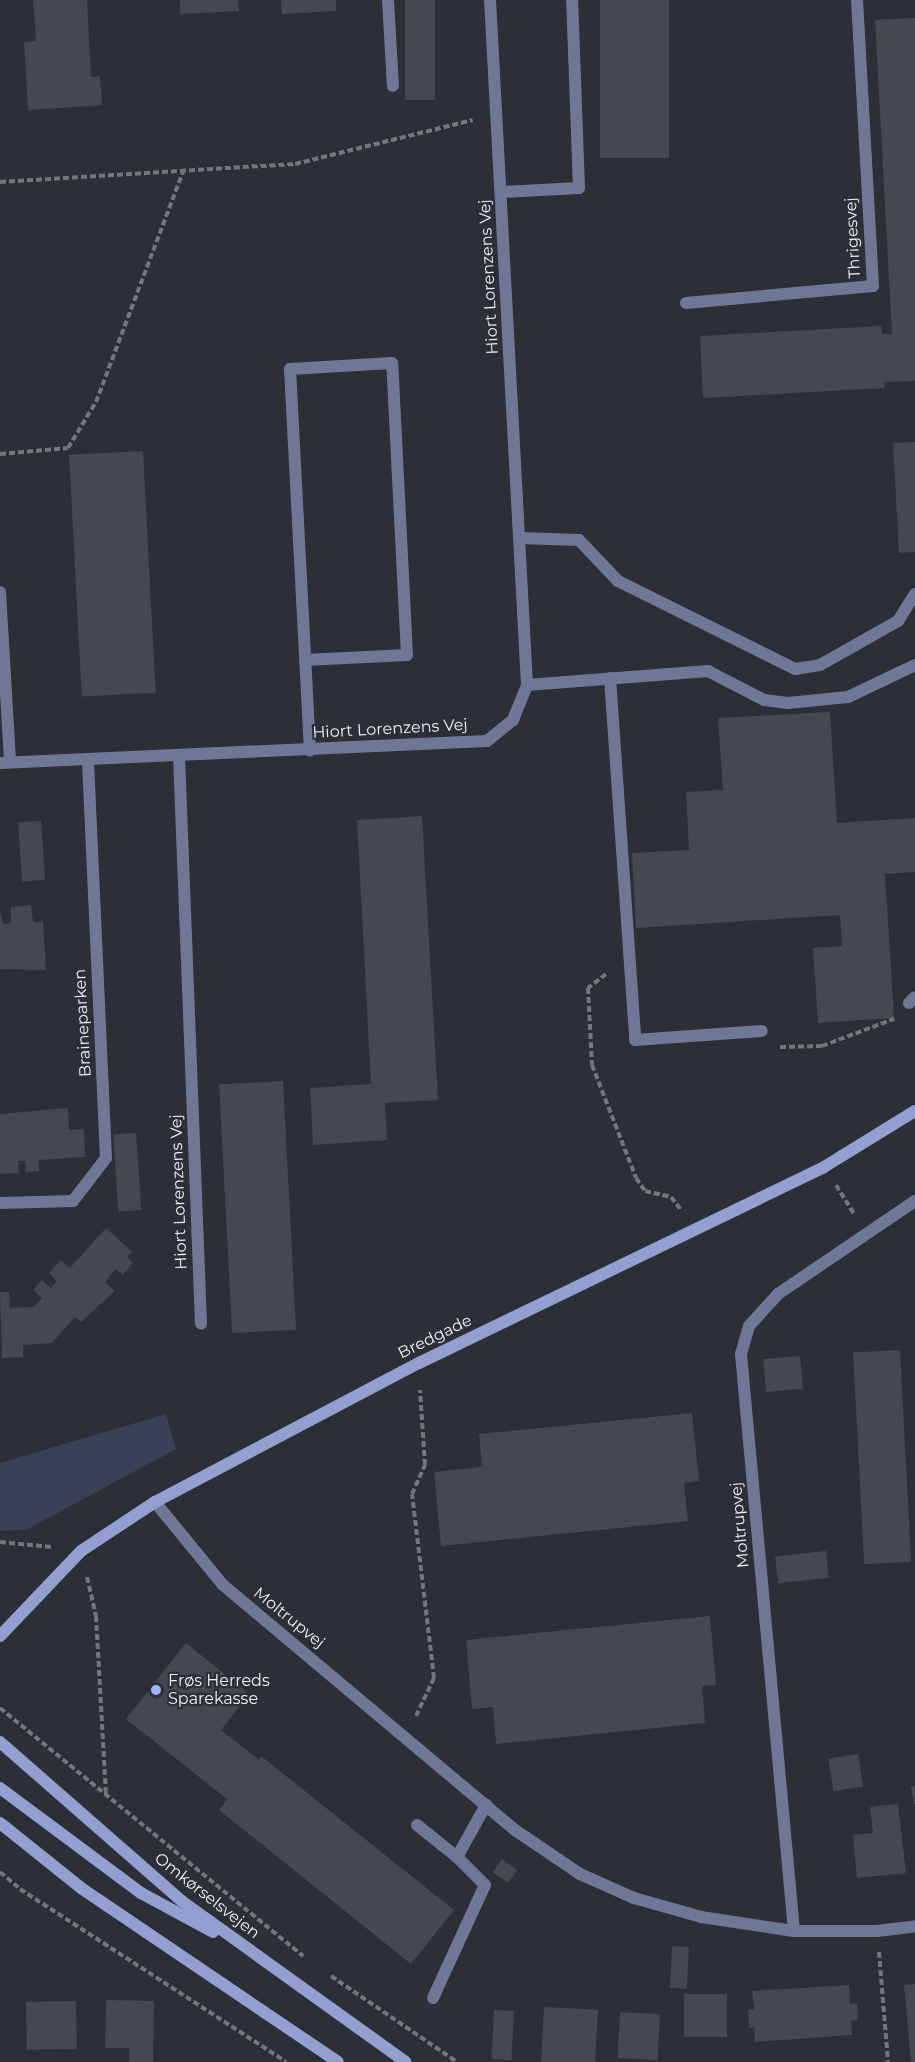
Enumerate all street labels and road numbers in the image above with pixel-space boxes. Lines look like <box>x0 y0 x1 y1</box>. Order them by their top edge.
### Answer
street label: Thrigesvej <box>841 197 865 279</box>
street label: Hiort Lorenzens Vej <box>475 199 503 355</box>
street label: Hiort Lorenzens Vej <box>312 715 468 743</box>
street label: Braineparken <box>71 968 95 1078</box>
street label: Hiort Lorenzens Vej <box>167 1114 191 1270</box>
street label: Bredgade <box>395 1311 475 1363</box>
street label: Moltrupvej <box>727 1481 753 1569</box>
street label: Moltrupvej <box>249 1583 329 1653</box>
street label: Omkørselsvejen <box>151 1849 263 1943</box>

